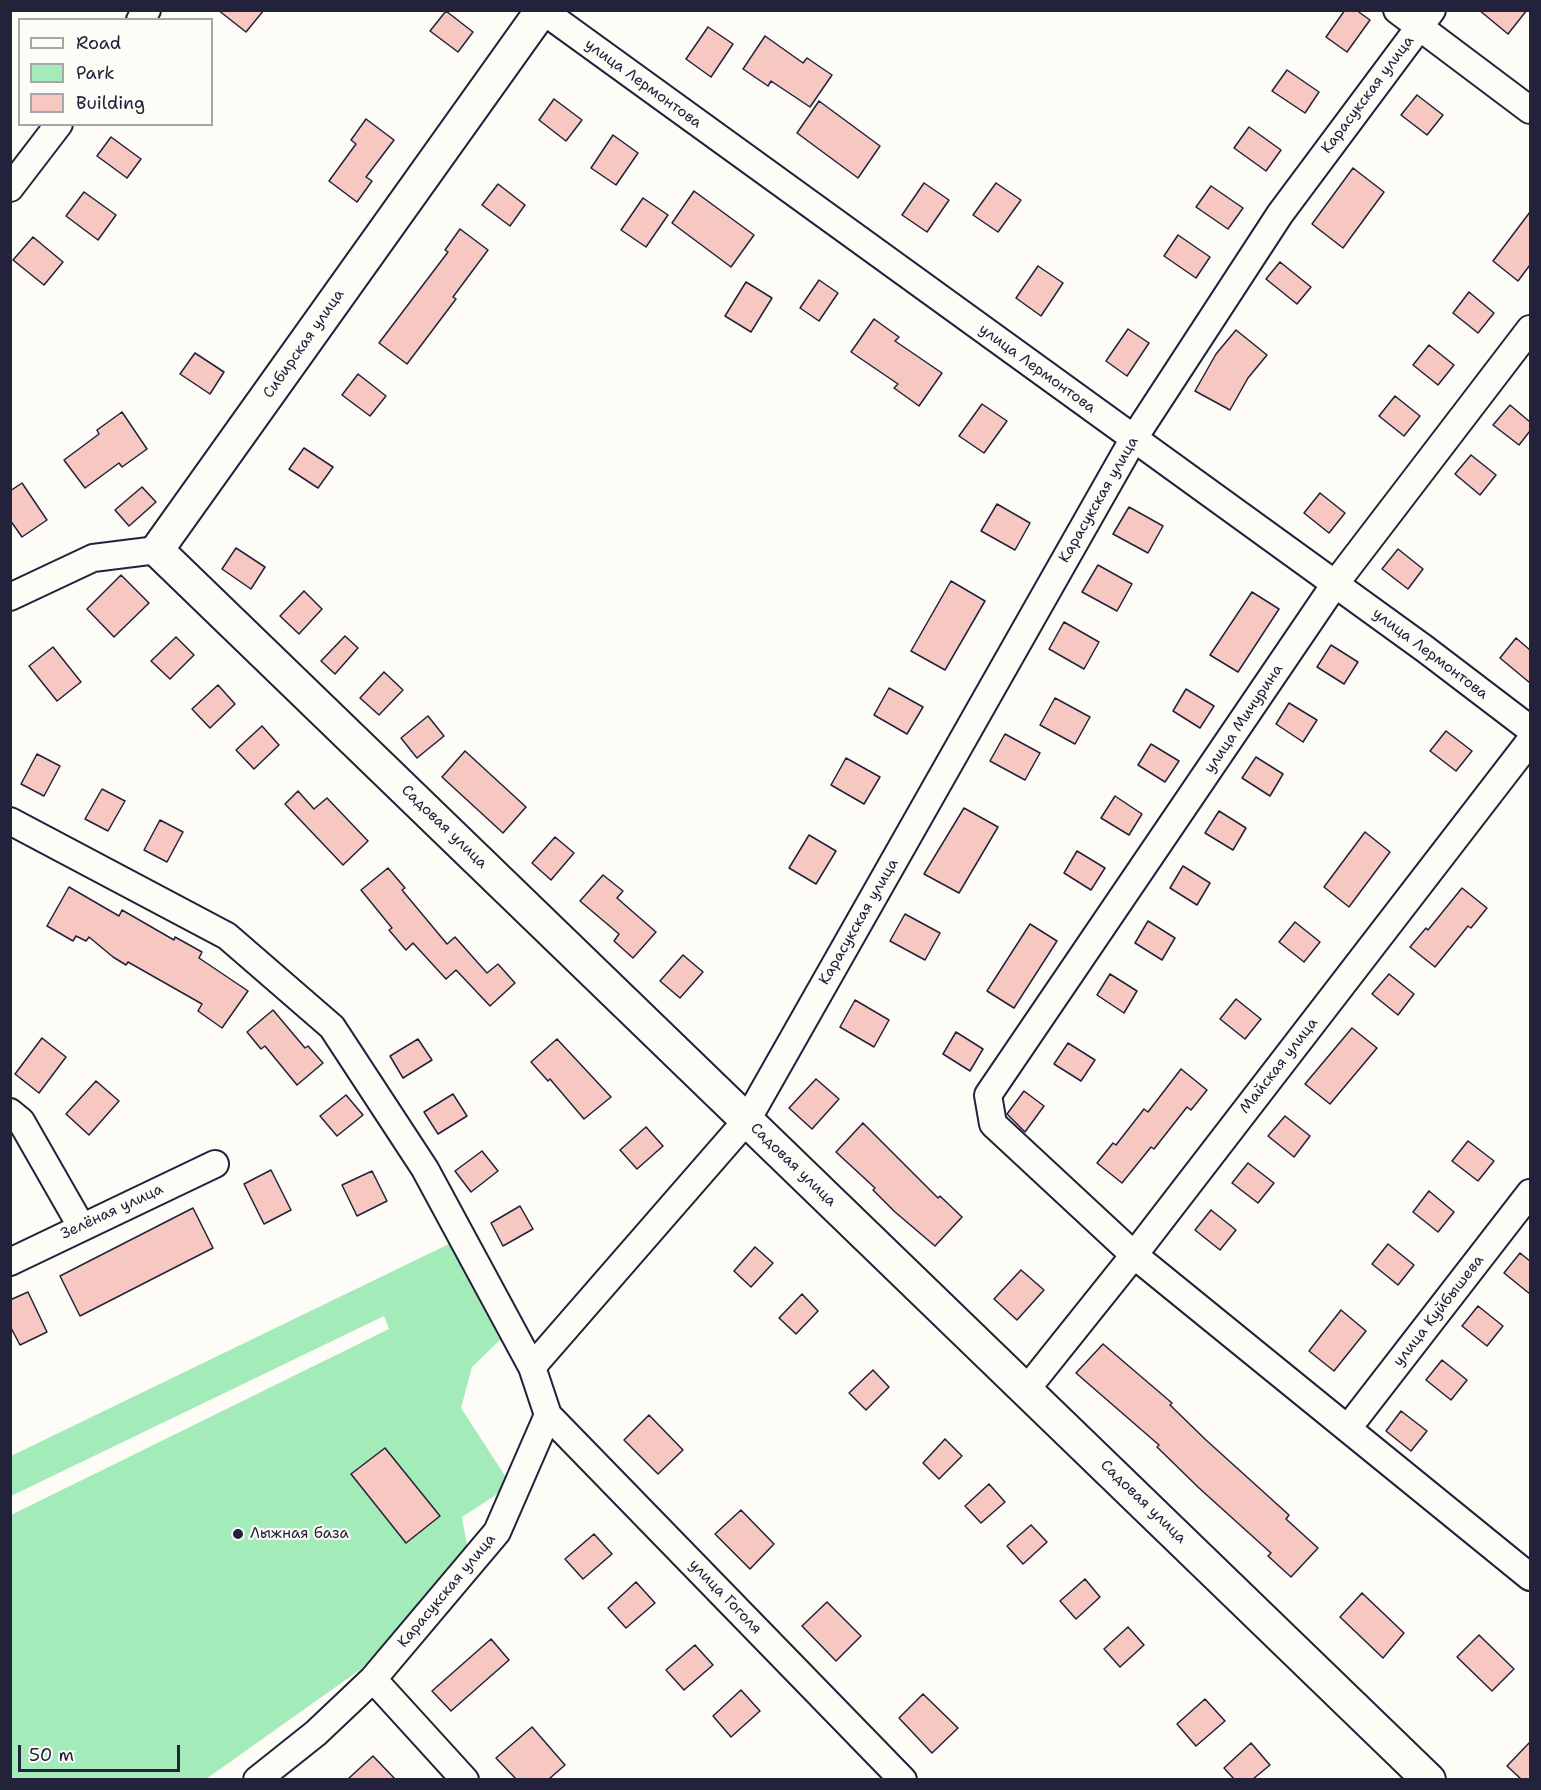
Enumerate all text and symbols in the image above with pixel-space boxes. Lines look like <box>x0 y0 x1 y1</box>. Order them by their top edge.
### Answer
legend <box>18 18 213 126</box>
text: Road <box>76 31 121 55</box>
street label: Карасукская улица <box>1318 33 1418 157</box>
street label: улица Лермонтова <box>581 36 705 132</box>
text: Park <box>76 61 115 85</box>
text: Building <box>76 91 145 115</box>
street label: Сибирская улица <box>260 286 348 402</box>
street label: улица Лермонтова <box>975 321 1099 417</box>
street label: Карасукская улица <box>1056 434 1142 566</box>
street label: улица Лермонтова <box>1369 605 1491 703</box>
street label: улица Мичурина <box>1201 661 1287 777</box>
street label: Садовая улица <box>397 781 491 873</box>
street label: Карасукская улица <box>816 856 902 988</box>
street label: Майская улица <box>1236 1015 1322 1117</box>
street label: Садовая улица <box>746 1119 840 1211</box>
street label: Зелёная улица <box>58 1180 166 1244</box>
street label: улица Куйбышева <box>1390 1252 1488 1370</box>
street label: Садовая улица <box>1096 1456 1190 1548</box>
place label: Лыжная база <box>250 1525 349 1543</box>
marker: Лыжная база <box>231 1527 245 1541</box>
street label: Карасукская улица <box>394 1531 500 1651</box>
street label: улица Гоголя <box>685 1556 765 1638</box>
scale bar <box>21 1733 183 1771</box>
text: 50 m <box>29 1743 74 1767</box>

